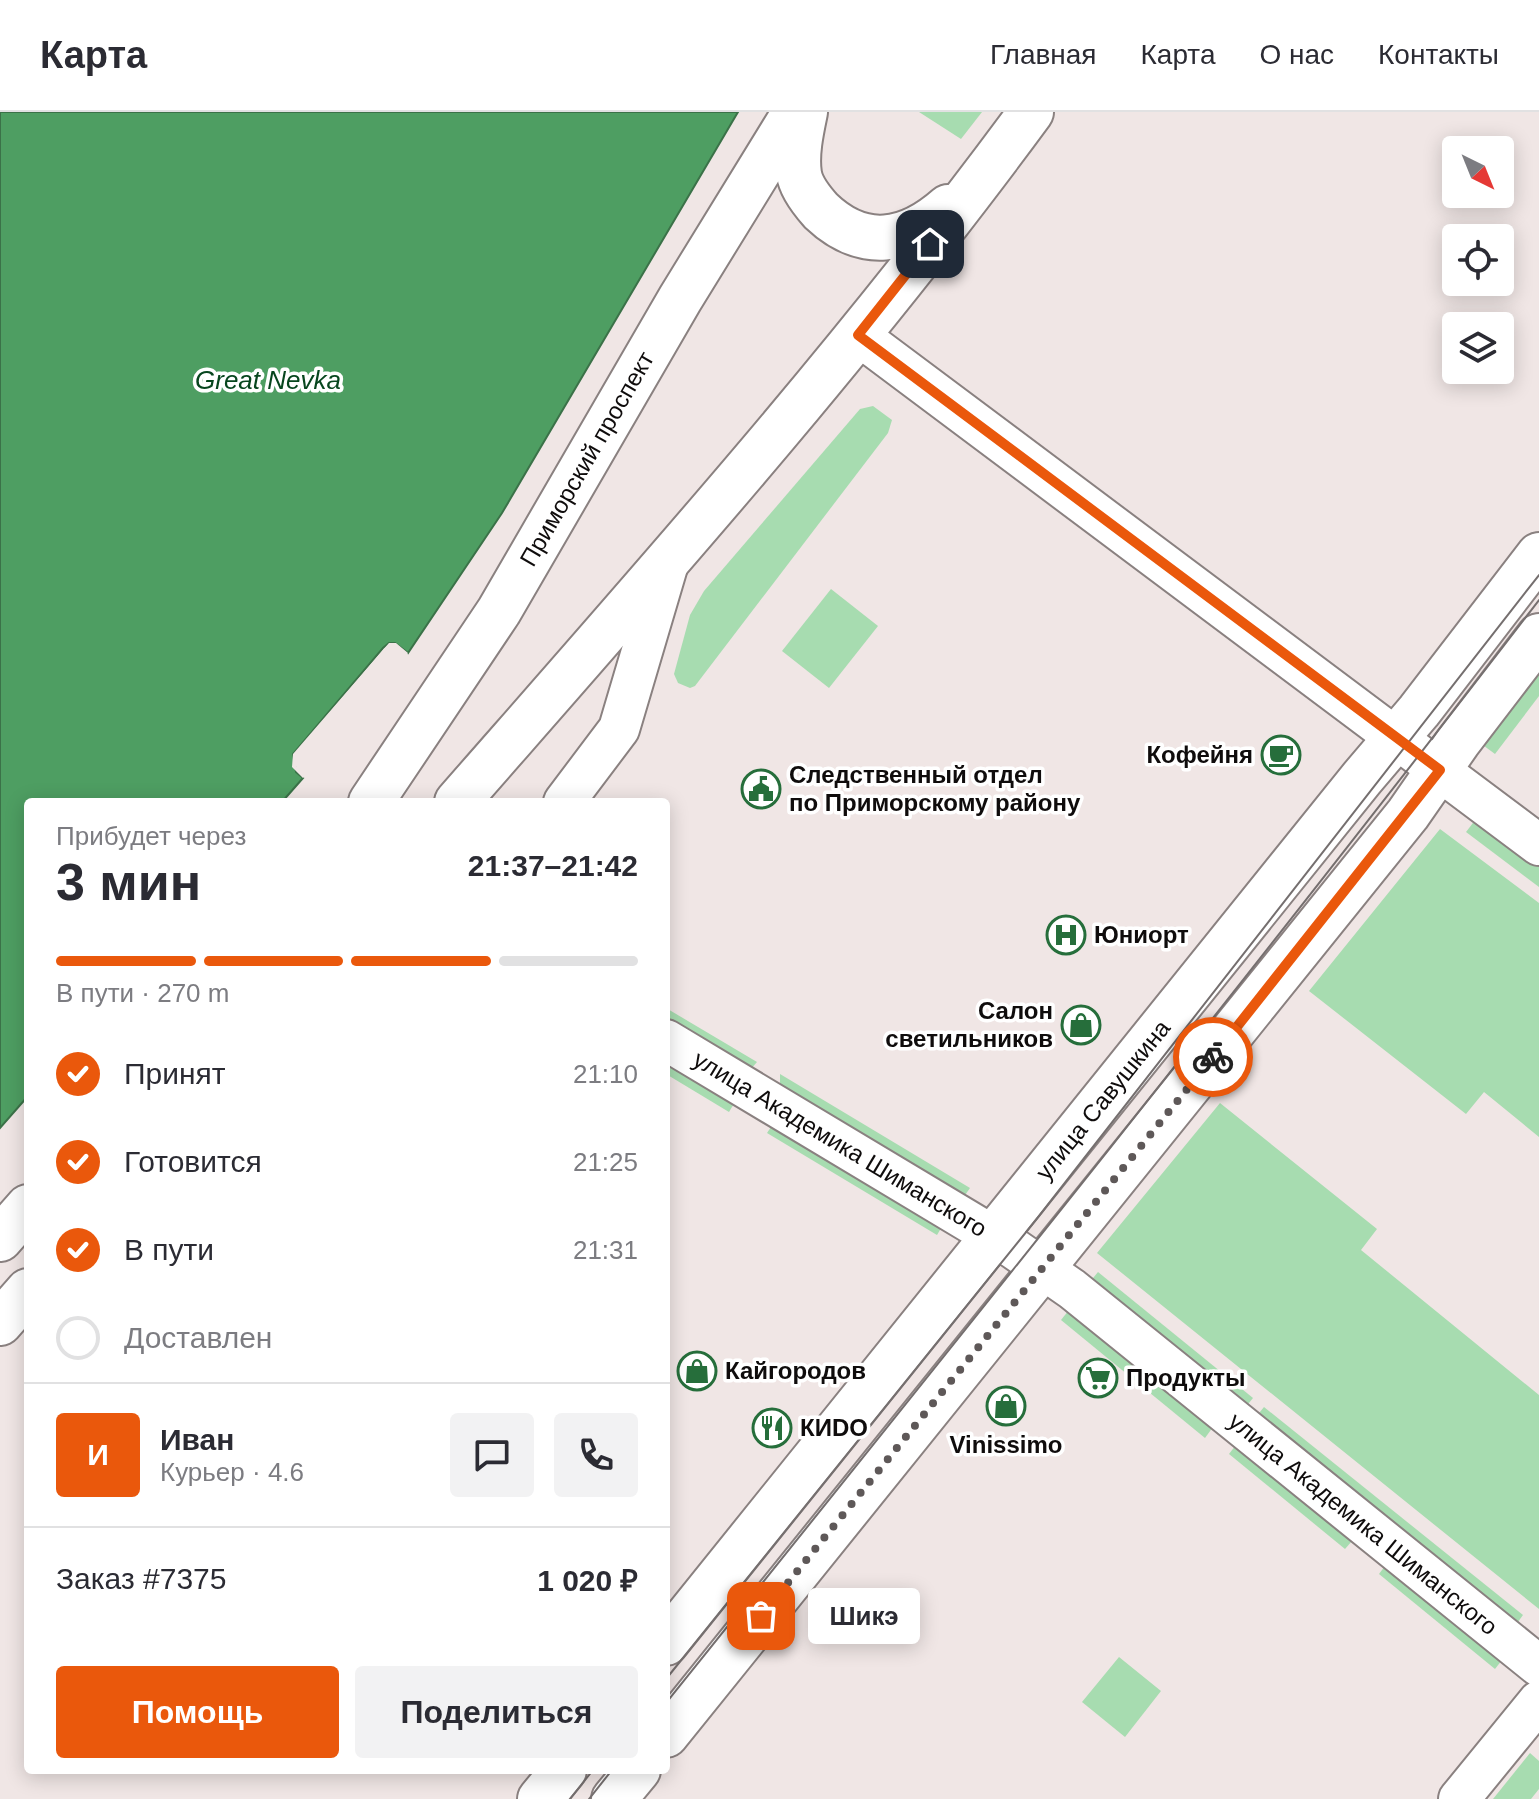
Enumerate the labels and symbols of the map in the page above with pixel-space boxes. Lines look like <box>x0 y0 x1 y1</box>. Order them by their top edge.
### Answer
north arrow <box>1442 136 1514 208</box>
pin <box>896 210 964 278</box>
street label: Приморский проспект <box>514 347 659 571</box>
water label: Great Nevka <box>195 365 341 395</box>
cafe icon: Кофейня <box>1260 734 1302 776</box>
place label: Кофейня <box>1146 741 1253 768</box>
place label: Следственный отдел по Приморскому району <box>789 761 1081 816</box>
public building icon: Следственный отдел по Приморскому району <box>740 768 782 810</box>
hospital icon: Юниорт <box>1045 914 1087 956</box>
place label: Юниорт <box>1094 921 1189 948</box>
place label: Салон светильников <box>885 997 1053 1052</box>
shop icon: Салон светильников <box>1060 1004 1102 1046</box>
street label: улица Савушкина <box>1030 1014 1176 1185</box>
courier <box>1173 1017 1253 1097</box>
street label: улица Академика Шиманского <box>689 1045 992 1242</box>
shop icon: Кайгородов <box>676 1350 718 1392</box>
place label: Кайгородов <box>725 1357 866 1384</box>
supermarket icon: Продукты <box>1077 1357 1119 1399</box>
place label: Продукты <box>1126 1364 1245 1391</box>
shop icon: Vinissimo <box>985 1385 1027 1427</box>
restaurant icon: КИDO <box>751 1407 793 1449</box>
street label: улица Академика Шиманского <box>1224 1407 1503 1640</box>
place label: КИDO <box>800 1414 868 1441</box>
place label: Vinissimo <box>950 1431 1062 1458</box>
pin <box>727 1582 795 1650</box>
callout: Шикэ <box>809 1588 921 1644</box>

